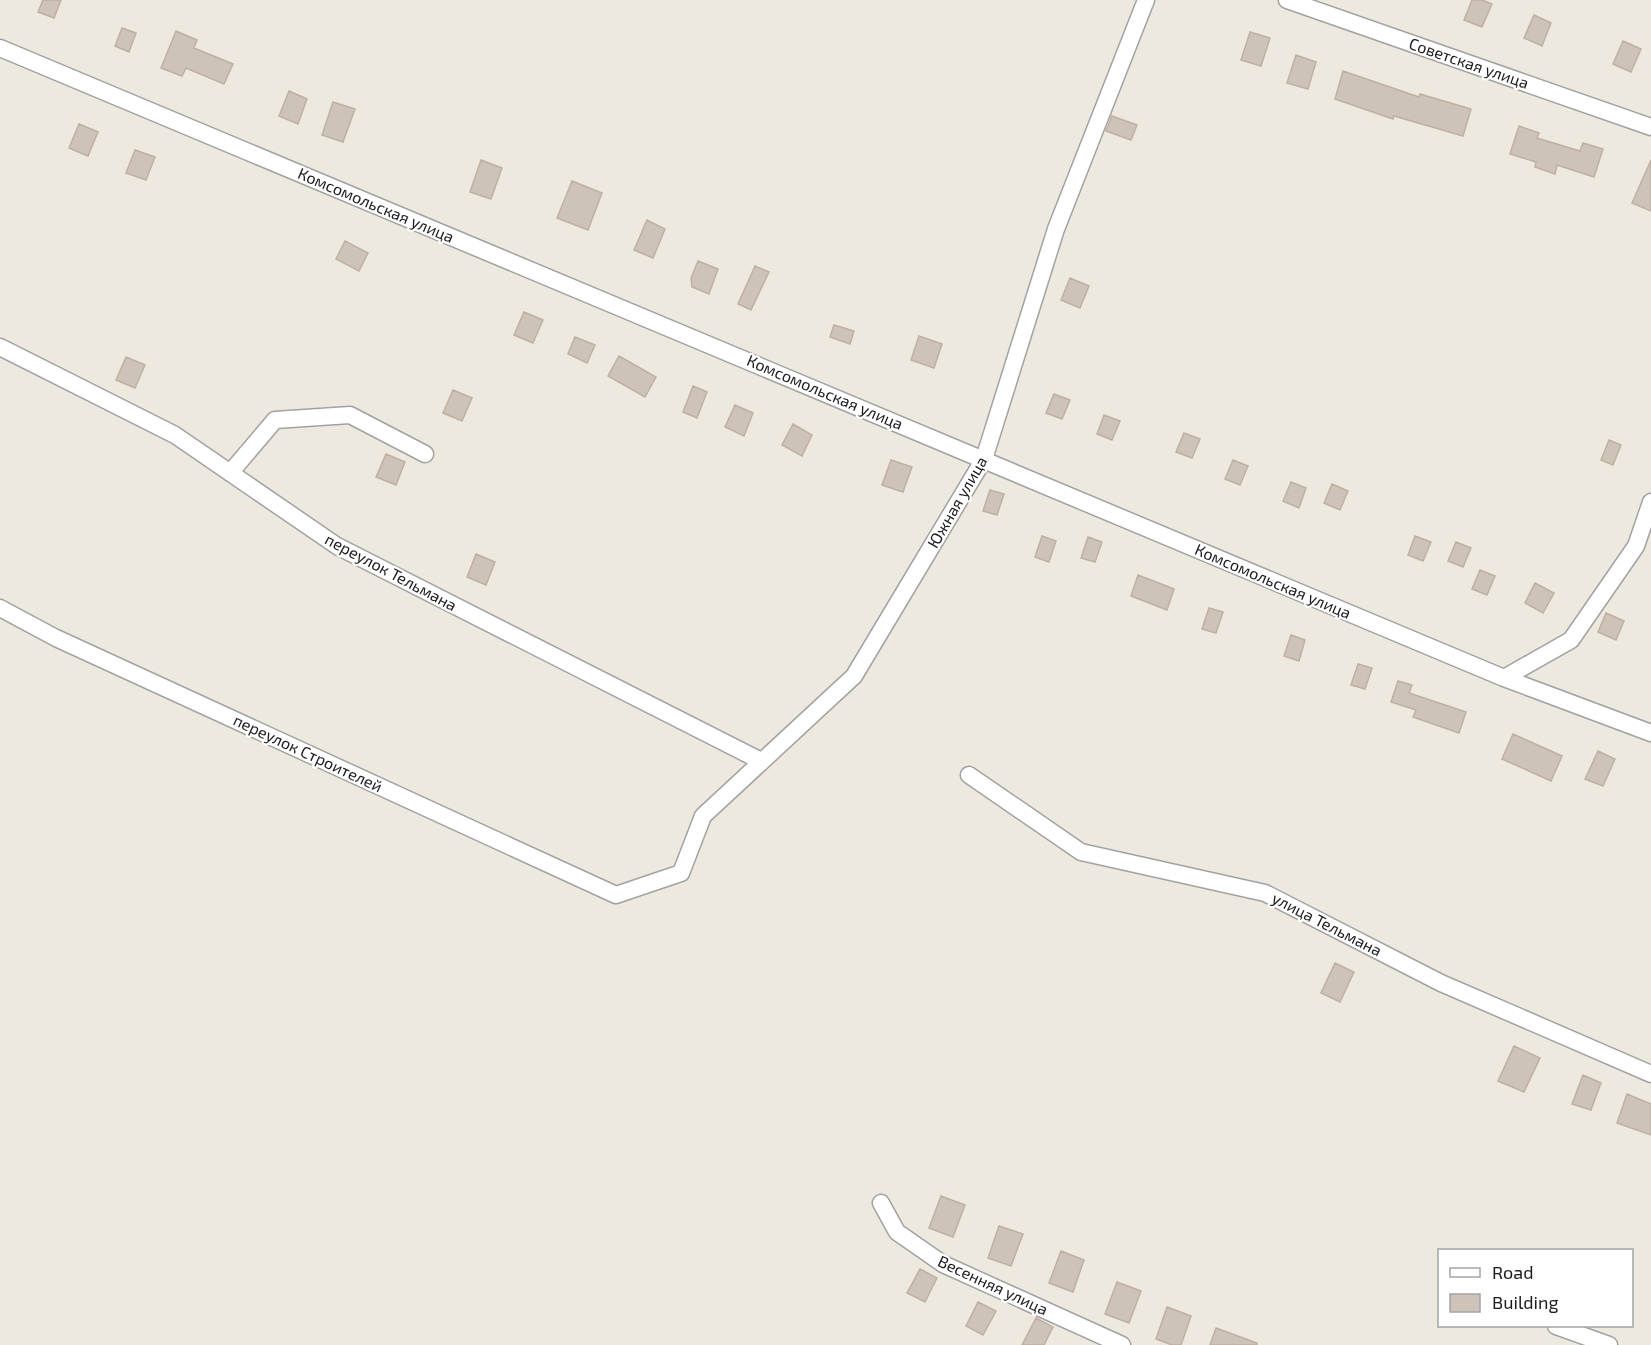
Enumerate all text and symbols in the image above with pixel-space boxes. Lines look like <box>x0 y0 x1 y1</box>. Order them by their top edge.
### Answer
street label: Советская улица <box>1407 33 1531 93</box>
street label: Комсомольская улица <box>295 163 457 247</box>
street label: Комсомольская улица <box>744 350 906 434</box>
street label: Южная улица <box>923 453 991 551</box>
street label: переулок Тельмана <box>322 529 460 615</box>
street label: Комсомольская улица <box>1192 539 1354 623</box>
street label: переулок Строителей <box>230 710 386 796</box>
street label: улица Тельмана <box>1269 888 1385 960</box>
legend <box>1438 1249 1633 1327</box>
street label: Весенняя улица <box>935 1251 1051 1319</box>
text: Road <box>1492 1261 1533 1283</box>
text: Building <box>1492 1291 1559 1313</box>

